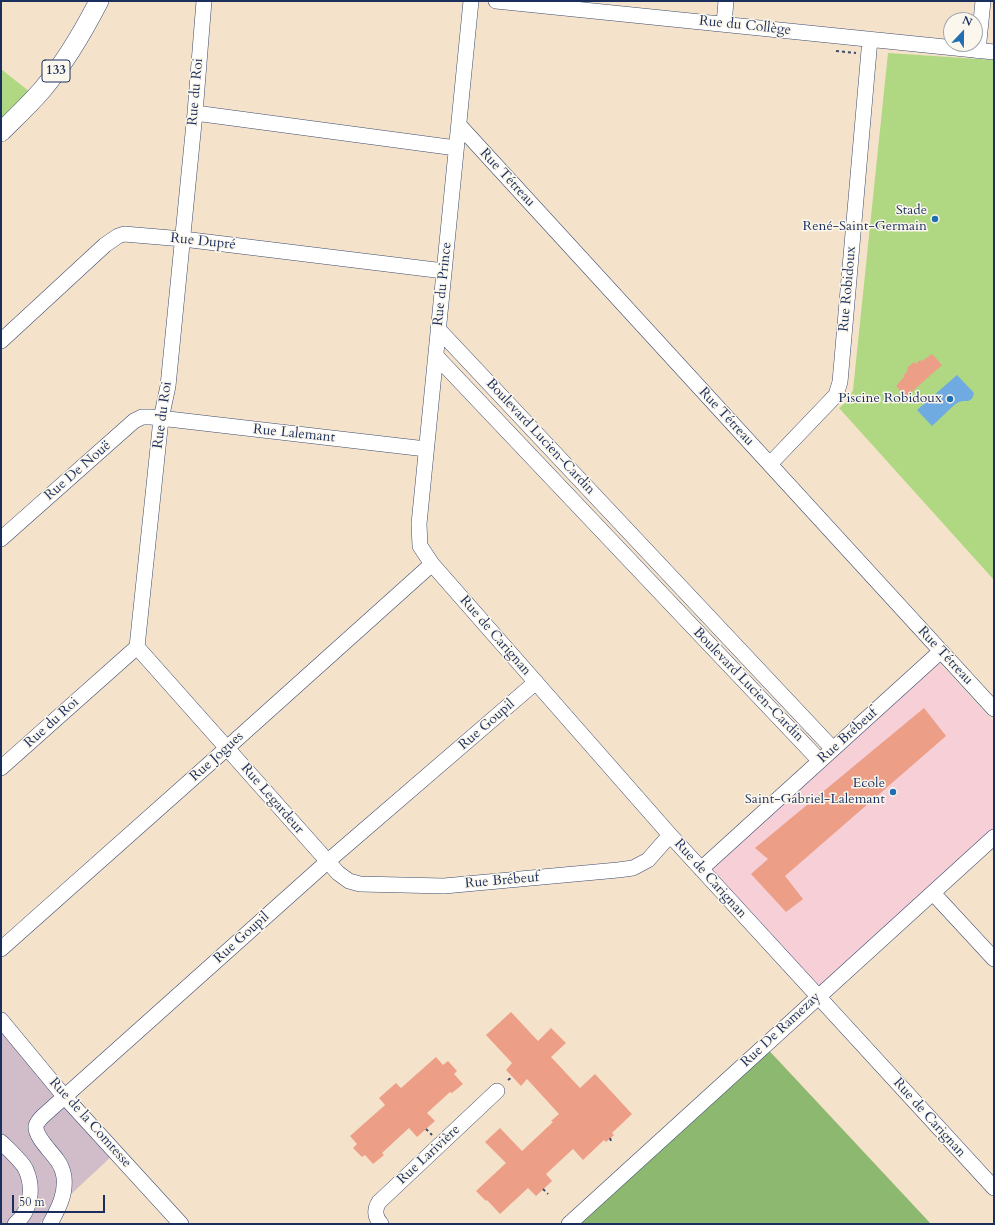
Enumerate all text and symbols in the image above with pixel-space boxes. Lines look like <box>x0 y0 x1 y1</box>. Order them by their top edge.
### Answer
north arrow <box>943 12 983 52</box>
street label: Rue du Collège <box>698 13 792 39</box>
text: N <box>960 13 975 30</box>
street label: Rue du Roi <box>185 58 207 126</box>
road number: 133 <box>42 60 70 82</box>
street label: Rue Tétreau <box>476 145 538 211</box>
place label: Stade René-Saint-Germain <box>802 203 927 236</box>
marker: Stade René-Saint-Germain <box>930 214 940 224</box>
street label: Rue Dupré <box>170 230 236 254</box>
street label: Rue du Prince <box>430 241 456 327</box>
street label: Rue Robidoux <box>836 245 860 333</box>
street label: Boulevard Lucien-Cardin <box>482 376 598 498</box>
street label: Rue du Roi <box>150 380 176 450</box>
street label: Rue Tétreau <box>695 384 757 450</box>
place label: Piscine Robidoux <box>838 391 942 407</box>
marker: Piscine Robidoux <box>945 394 955 404</box>
street label: Rue Lalemant <box>252 421 336 447</box>
street label: Rue De Nouë <box>41 438 115 504</box>
street label: Rue de Carignan <box>456 592 534 680</box>
street label: Rue Tétreau <box>914 623 976 689</box>
street label: Boulevard Lucien-Cardin <box>689 624 807 746</box>
street label: Rue du Roi <box>21 694 83 752</box>
street label: Rue Goupil <box>456 696 518 754</box>
street label: Rue Brébeuf <box>815 705 881 767</box>
street label: Rue Jogues <box>187 729 247 785</box>
street label: Rue Legardeur <box>237 760 307 838</box>
place label: Ecole Saint-Gabriel-Lalemant <box>745 776 885 808</box>
marker: Ecole Saint-Gabriel-Lalemant <box>888 787 898 797</box>
street label: Rue de Carignan <box>670 836 750 922</box>
street label: Rue Brébeuf <box>464 869 540 893</box>
street label: Rue Goupil <box>211 909 273 967</box>
street label: Rue De Ramezay <box>738 989 824 1071</box>
street label: Rue de la Comtesse <box>45 1075 135 1171</box>
street label: Rue de Carignan <box>889 1075 969 1161</box>
street label: Rue Larivière <box>394 1122 464 1188</box>
scale bar <box>14 1187 107 1213</box>
text: 50 m <box>19 1194 45 1210</box>

